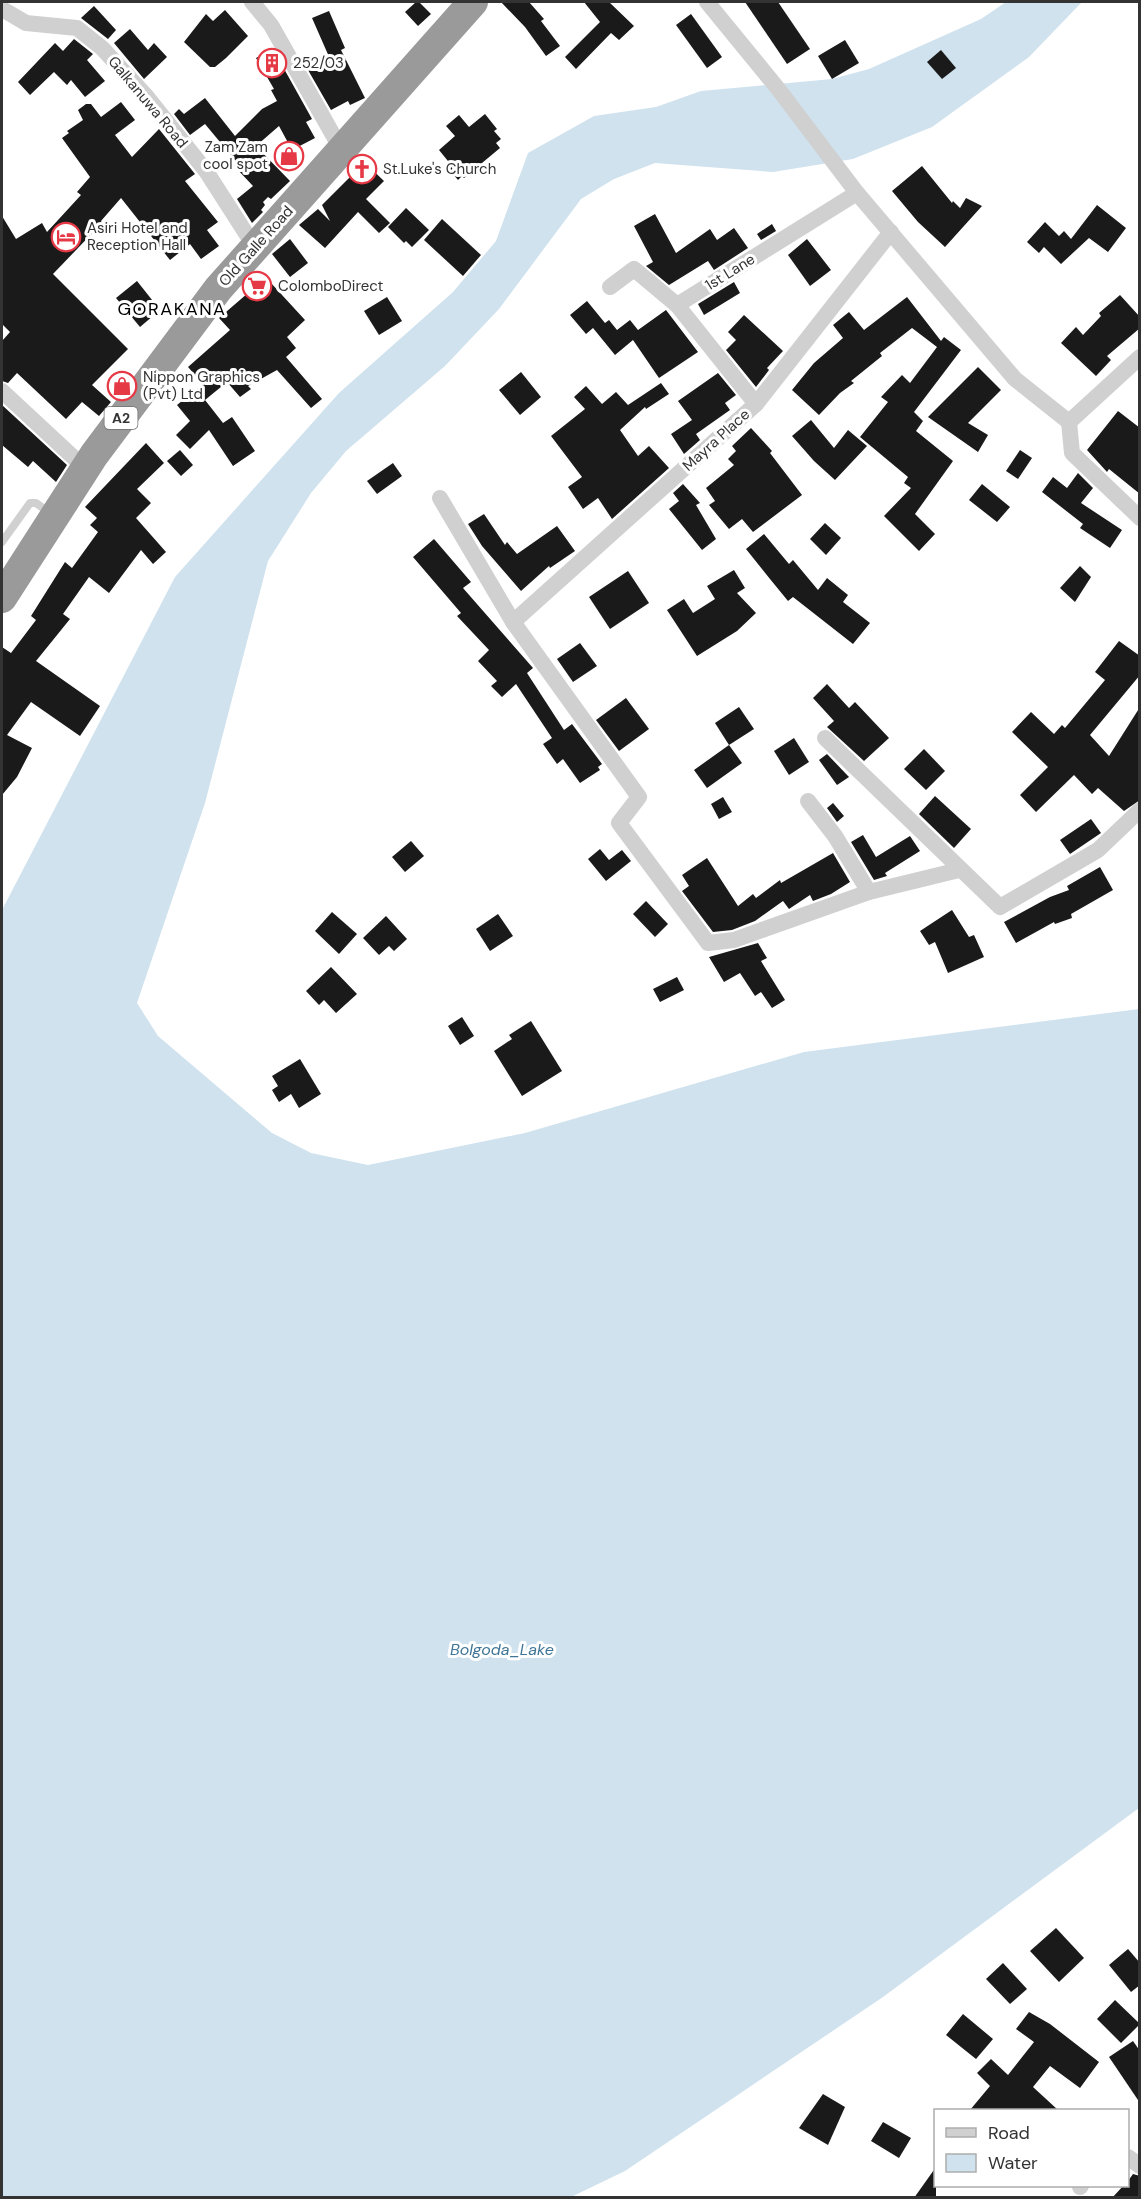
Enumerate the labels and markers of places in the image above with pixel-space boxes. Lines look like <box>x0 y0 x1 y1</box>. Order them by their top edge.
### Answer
building icon: 252/03 <box>256 47 288 79</box>
place label: 252/03 <box>293 53 344 73</box>
place label: Zam Zam cool spot <box>203 137 268 174</box>
shop icon: Zam Zam cool spot <box>273 140 305 172</box>
church icon: St.Luke's Church <box>346 153 378 185</box>
place label: St.Luke's Church <box>383 159 496 179</box>
place label: Asiri Hotel and Reception Hall <box>87 218 188 255</box>
hotel icon: Asiri Hotel and Reception Hall <box>50 221 82 253</box>
supermarket icon: ColomboDirect <box>241 270 273 302</box>
place label: ColomboDirect <box>278 276 384 296</box>
place label: Nippon Graphics (Pvt) Ltd <box>143 367 260 404</box>
shop icon: Nippon Graphics (Pvt) Ltd <box>106 370 138 402</box>

